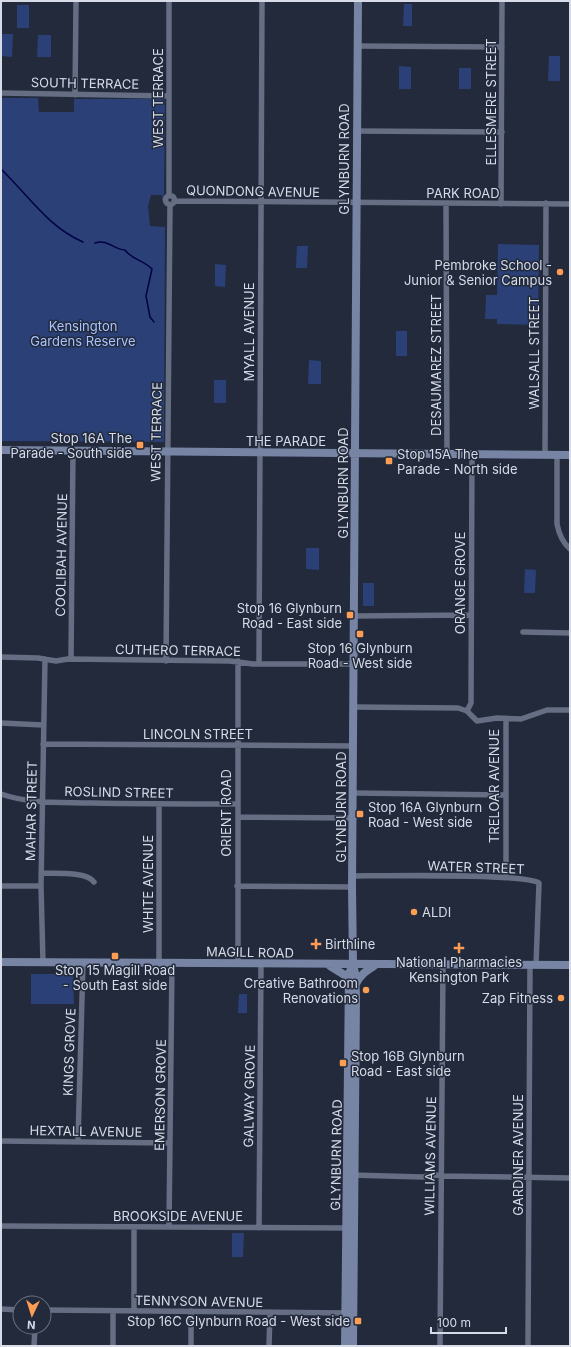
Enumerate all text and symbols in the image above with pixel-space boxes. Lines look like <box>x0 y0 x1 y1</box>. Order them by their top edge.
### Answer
street label: ELLESMERE STREET <box>483 38 499 166</box>
street label: WEST TERRACE <box>150 48 166 148</box>
street label: SOUTH TERRACE <box>31 74 139 92</box>
street label: GLYNBURN ROAD <box>336 103 352 215</box>
street label: QUONDONG AVENUE <box>186 182 320 200</box>
street label: PARK ROAD <box>426 185 500 201</box>
place label: Pembroke School - Junior & Senior Campus <box>404 257 552 288</box>
marker: Pembroke School - Junior & Senior Campus <box>555 267 565 277</box>
street label: MYALL AVENUE <box>241 282 257 382</box>
street label: DESAUMAREZ STREET <box>428 294 444 436</box>
street label: WALSALL STREET <box>526 296 542 410</box>
park label: Kensington Gardens Reserve <box>30 318 136 349</box>
street label: WEST TERRACE <box>147 382 165 482</box>
street label: GLYNBURN ROAD <box>335 427 351 539</box>
place label: Stop 16A The Parade - South side <box>10 430 132 461</box>
street label: THE PARADE <box>246 433 326 449</box>
marker: Stop 16A The Parade - South side <box>135 440 145 450</box>
place label: Stop 15A The Parade - North side <box>397 446 517 477</box>
marker: Stop 15A The Parade - North side <box>384 456 394 466</box>
street label: COOLIBAH AVENUE <box>52 493 70 617</box>
street label: ORANGE GROVE <box>452 532 468 634</box>
place label: Stop 16 Glynburn Road - East side <box>237 600 342 631</box>
marker: Stop 16 Glynburn Road - East side <box>345 610 355 620</box>
marker: Stop 16 Glynburn Road - West side <box>355 629 365 639</box>
place label: Stop 16 Glynburn Road - West side <box>307 640 413 671</box>
street label: CUTHERO TERRACE <box>115 641 241 659</box>
street label: LINCOLN STREET <box>143 726 253 742</box>
street label: TRELOAR AVENUE <box>486 729 502 843</box>
street label: GLYNBURN ROAD <box>333 751 349 863</box>
street label: MAHAR STREET <box>22 761 40 861</box>
street label: ORIENT ROAD <box>218 769 234 857</box>
street label: ROSLIND STREET <box>64 783 174 801</box>
place label: Stop 16A Glynburn Road - West side <box>368 799 482 830</box>
marker: Stop 16A Glynburn Road - West side <box>355 809 365 819</box>
street label: WHITE AVENUE <box>140 835 156 933</box>
street label: WATER STREET <box>427 857 525 877</box>
place label: ALDI <box>422 904 451 920</box>
marker: ALDI <box>409 907 419 917</box>
place label: Birthline <box>325 936 375 952</box>
marker: Birthline <box>310 938 322 950</box>
street label: MAGILL ROAD <box>206 943 294 961</box>
marker: National Pharmacies Kensington Park <box>454 943 464 953</box>
marker: Stop 15 Magill Road - South East side <box>110 951 120 961</box>
place label: National Pharmacies Kensington Park <box>396 954 522 985</box>
place label: Stop 15 Magill Road - South East side <box>55 962 175 993</box>
place label: Creative Bathroom Renovations <box>244 975 358 1006</box>
marker: Creative Bathroom Renovations <box>361 985 371 995</box>
place label: Zap Fitness <box>482 990 553 1006</box>
marker: Zap Fitness <box>556 993 566 1003</box>
street label: KINGS GROVE <box>59 1008 79 1096</box>
street label: EMERSON GROVE <box>151 1039 169 1151</box>
street label: GALWAY GROVE <box>240 1045 258 1147</box>
place label: Stop 16B Glynburn Road - East side <box>351 1048 465 1079</box>
marker: Stop 16B Glynburn Road - East side <box>338 1058 348 1068</box>
street label: GARDINER AVENUE <box>510 1094 526 1216</box>
street label: WILLIAMS AVENUE <box>421 1096 439 1216</box>
street label: GLYNBURN ROAD <box>327 1099 345 1211</box>
street label: HEXTALL AVENUE <box>30 1122 142 1140</box>
street label: BROOKSIDE AVENUE <box>113 1208 243 1224</box>
street label: TENNYSON AVENUE <box>135 1292 263 1310</box>
north arrow <box>12 1295 52 1335</box>
scale bar <box>431 1309 506 1335</box>
place label: Stop 16C Glynburn Road - West side <box>127 1313 350 1329</box>
text: 100 m <box>437 1315 471 1330</box>
marker: Stop 16C Glynburn Road - West side <box>353 1316 363 1326</box>
text: N <box>27 1318 36 1332</box>

